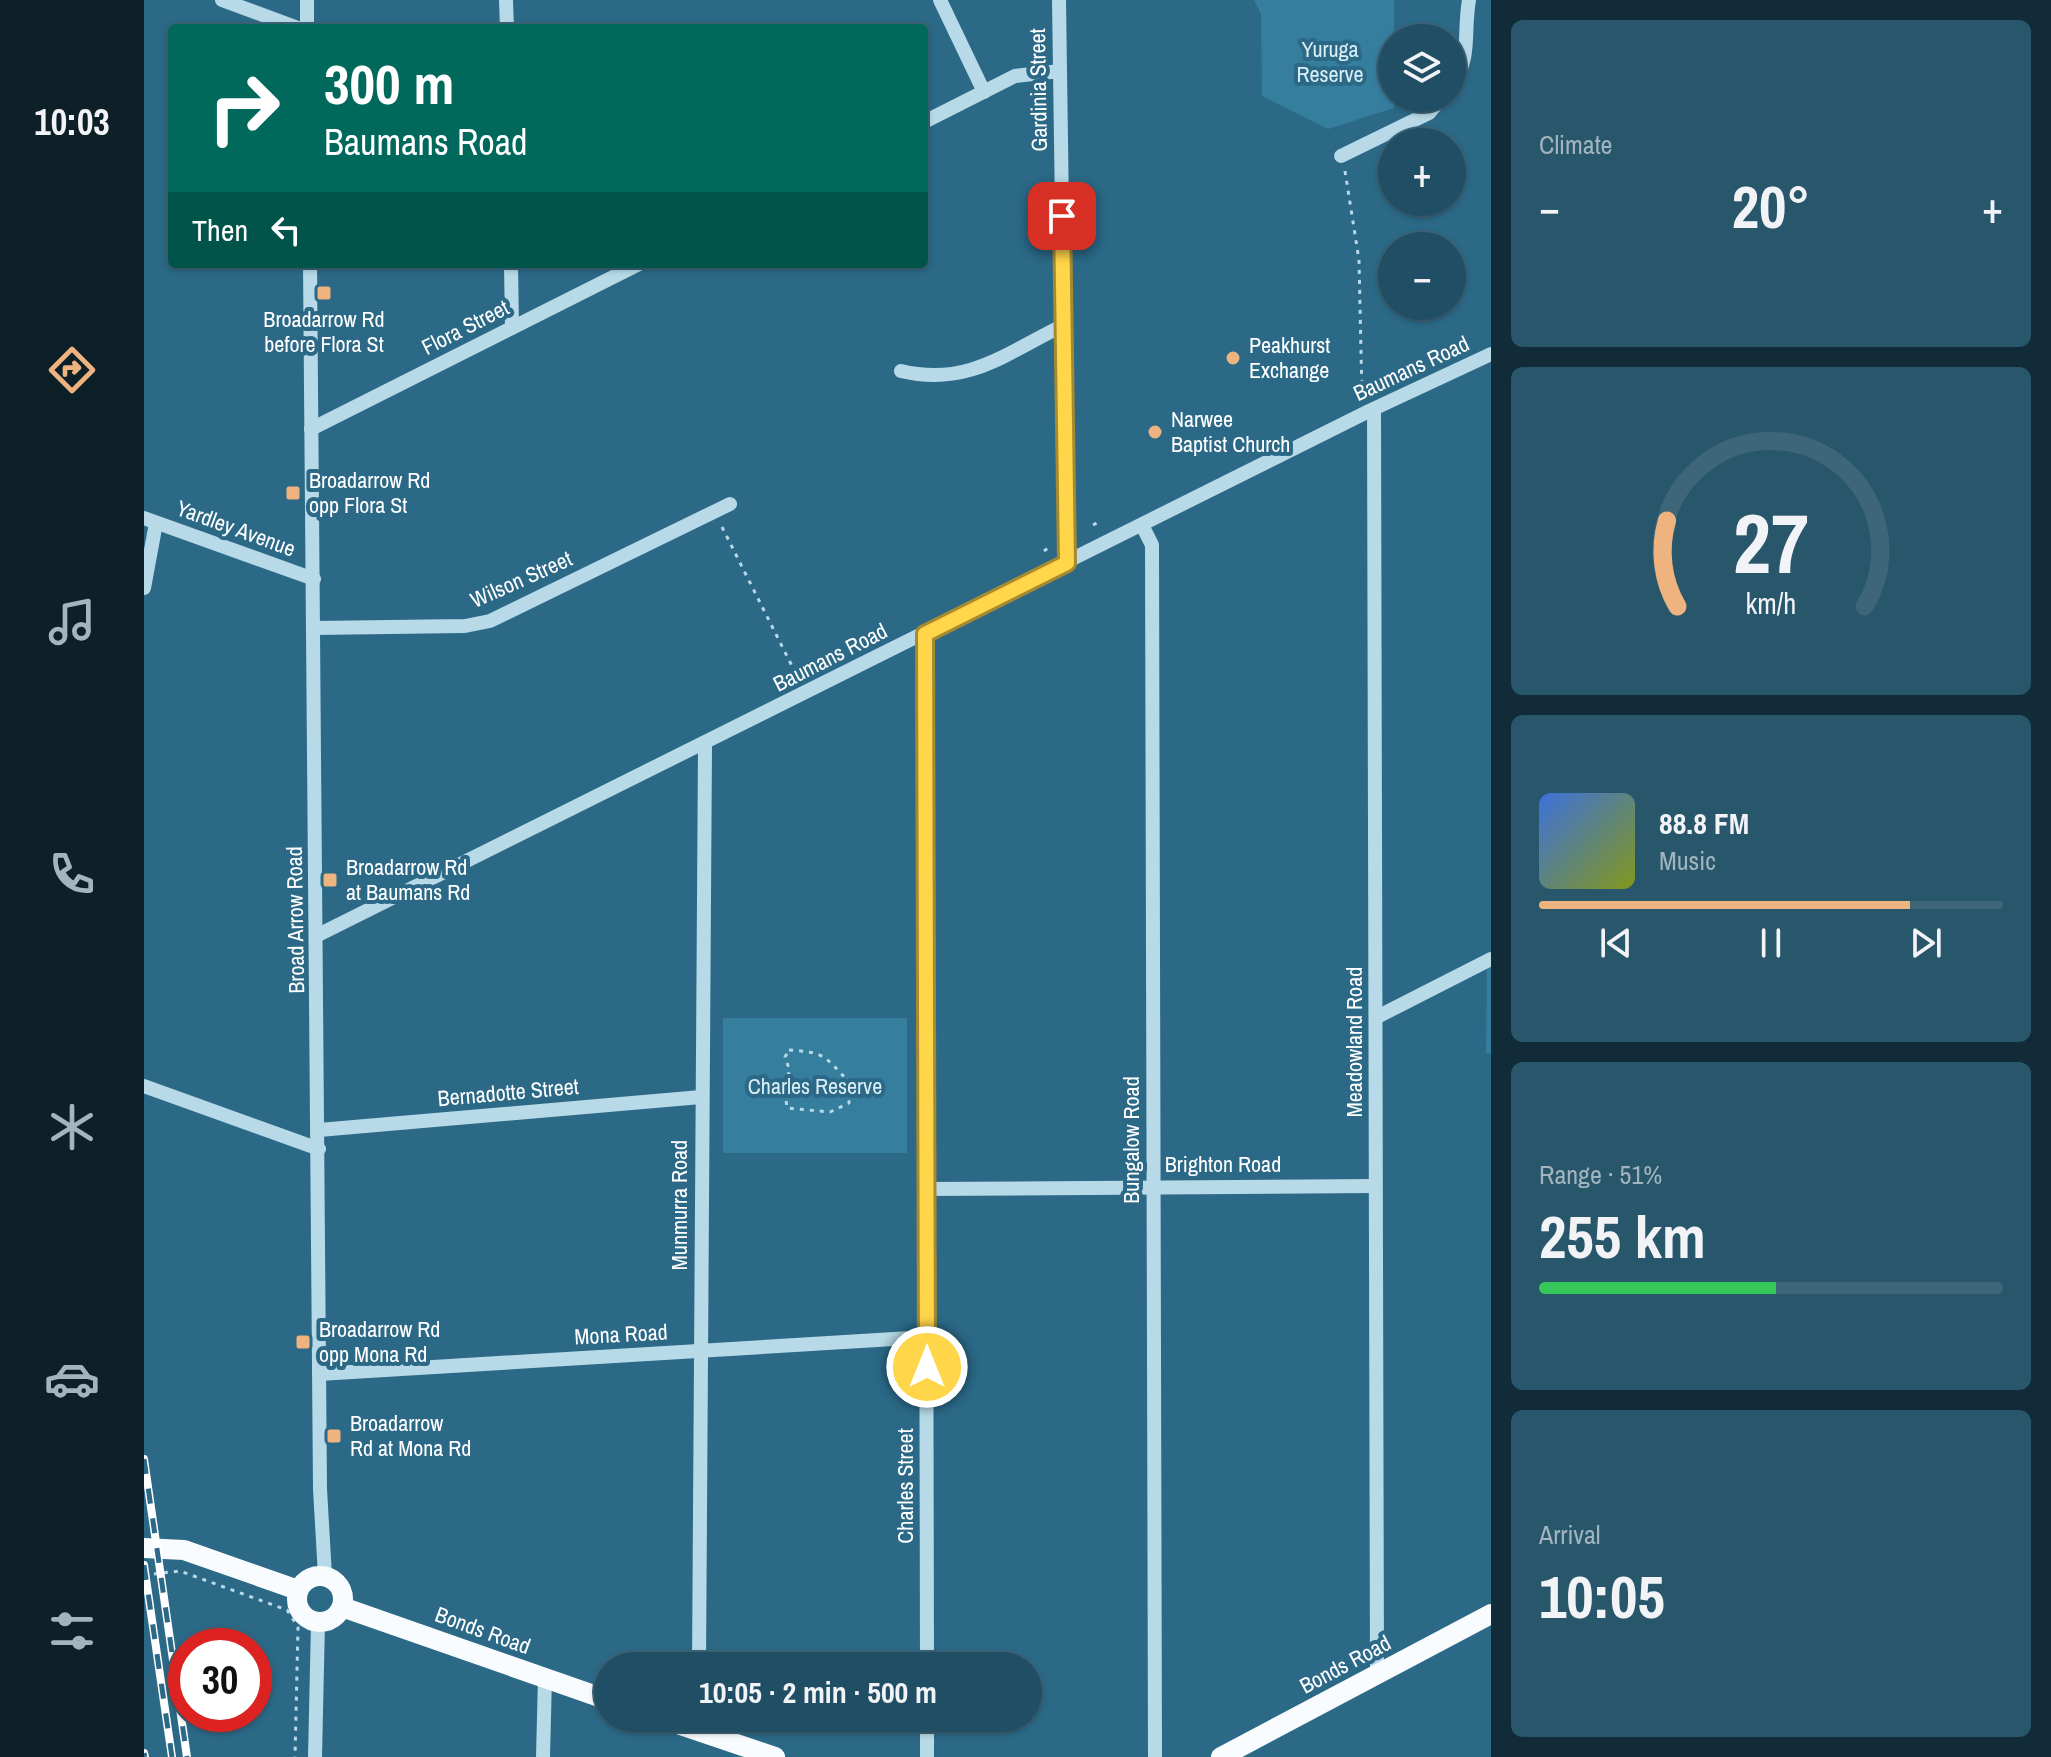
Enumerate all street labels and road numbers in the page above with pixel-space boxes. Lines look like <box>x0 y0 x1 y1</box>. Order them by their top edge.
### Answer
street label: Gardinia Street <box>1022 28 1054 152</box>
street label: Flora Street <box>416 292 514 362</box>
street label: Baumans Road <box>1348 328 1474 408</box>
street label: Yardley Avenue <box>172 493 300 563</box>
street label: Wilson Street <box>465 543 577 615</box>
street label: Baumans Road <box>768 615 892 699</box>
street label: Broad Arrow Road <box>279 846 311 994</box>
street label: Meadowland Road <box>1339 967 1369 1117</box>
street label: Bernadotte Street <box>436 1071 580 1113</box>
street label: Bungalow Road <box>1116 1076 1146 1204</box>
street label: Munmurra Road <box>664 1140 694 1270</box>
street label: Brighton Road <box>1165 1149 1281 1179</box>
street label: Mona Road <box>574 1317 668 1351</box>
street label: Charles Street <box>890 1428 920 1544</box>
street label: Bonds Road <box>431 1599 535 1661</box>
street label: Bonds Road <box>1294 1627 1396 1701</box>

